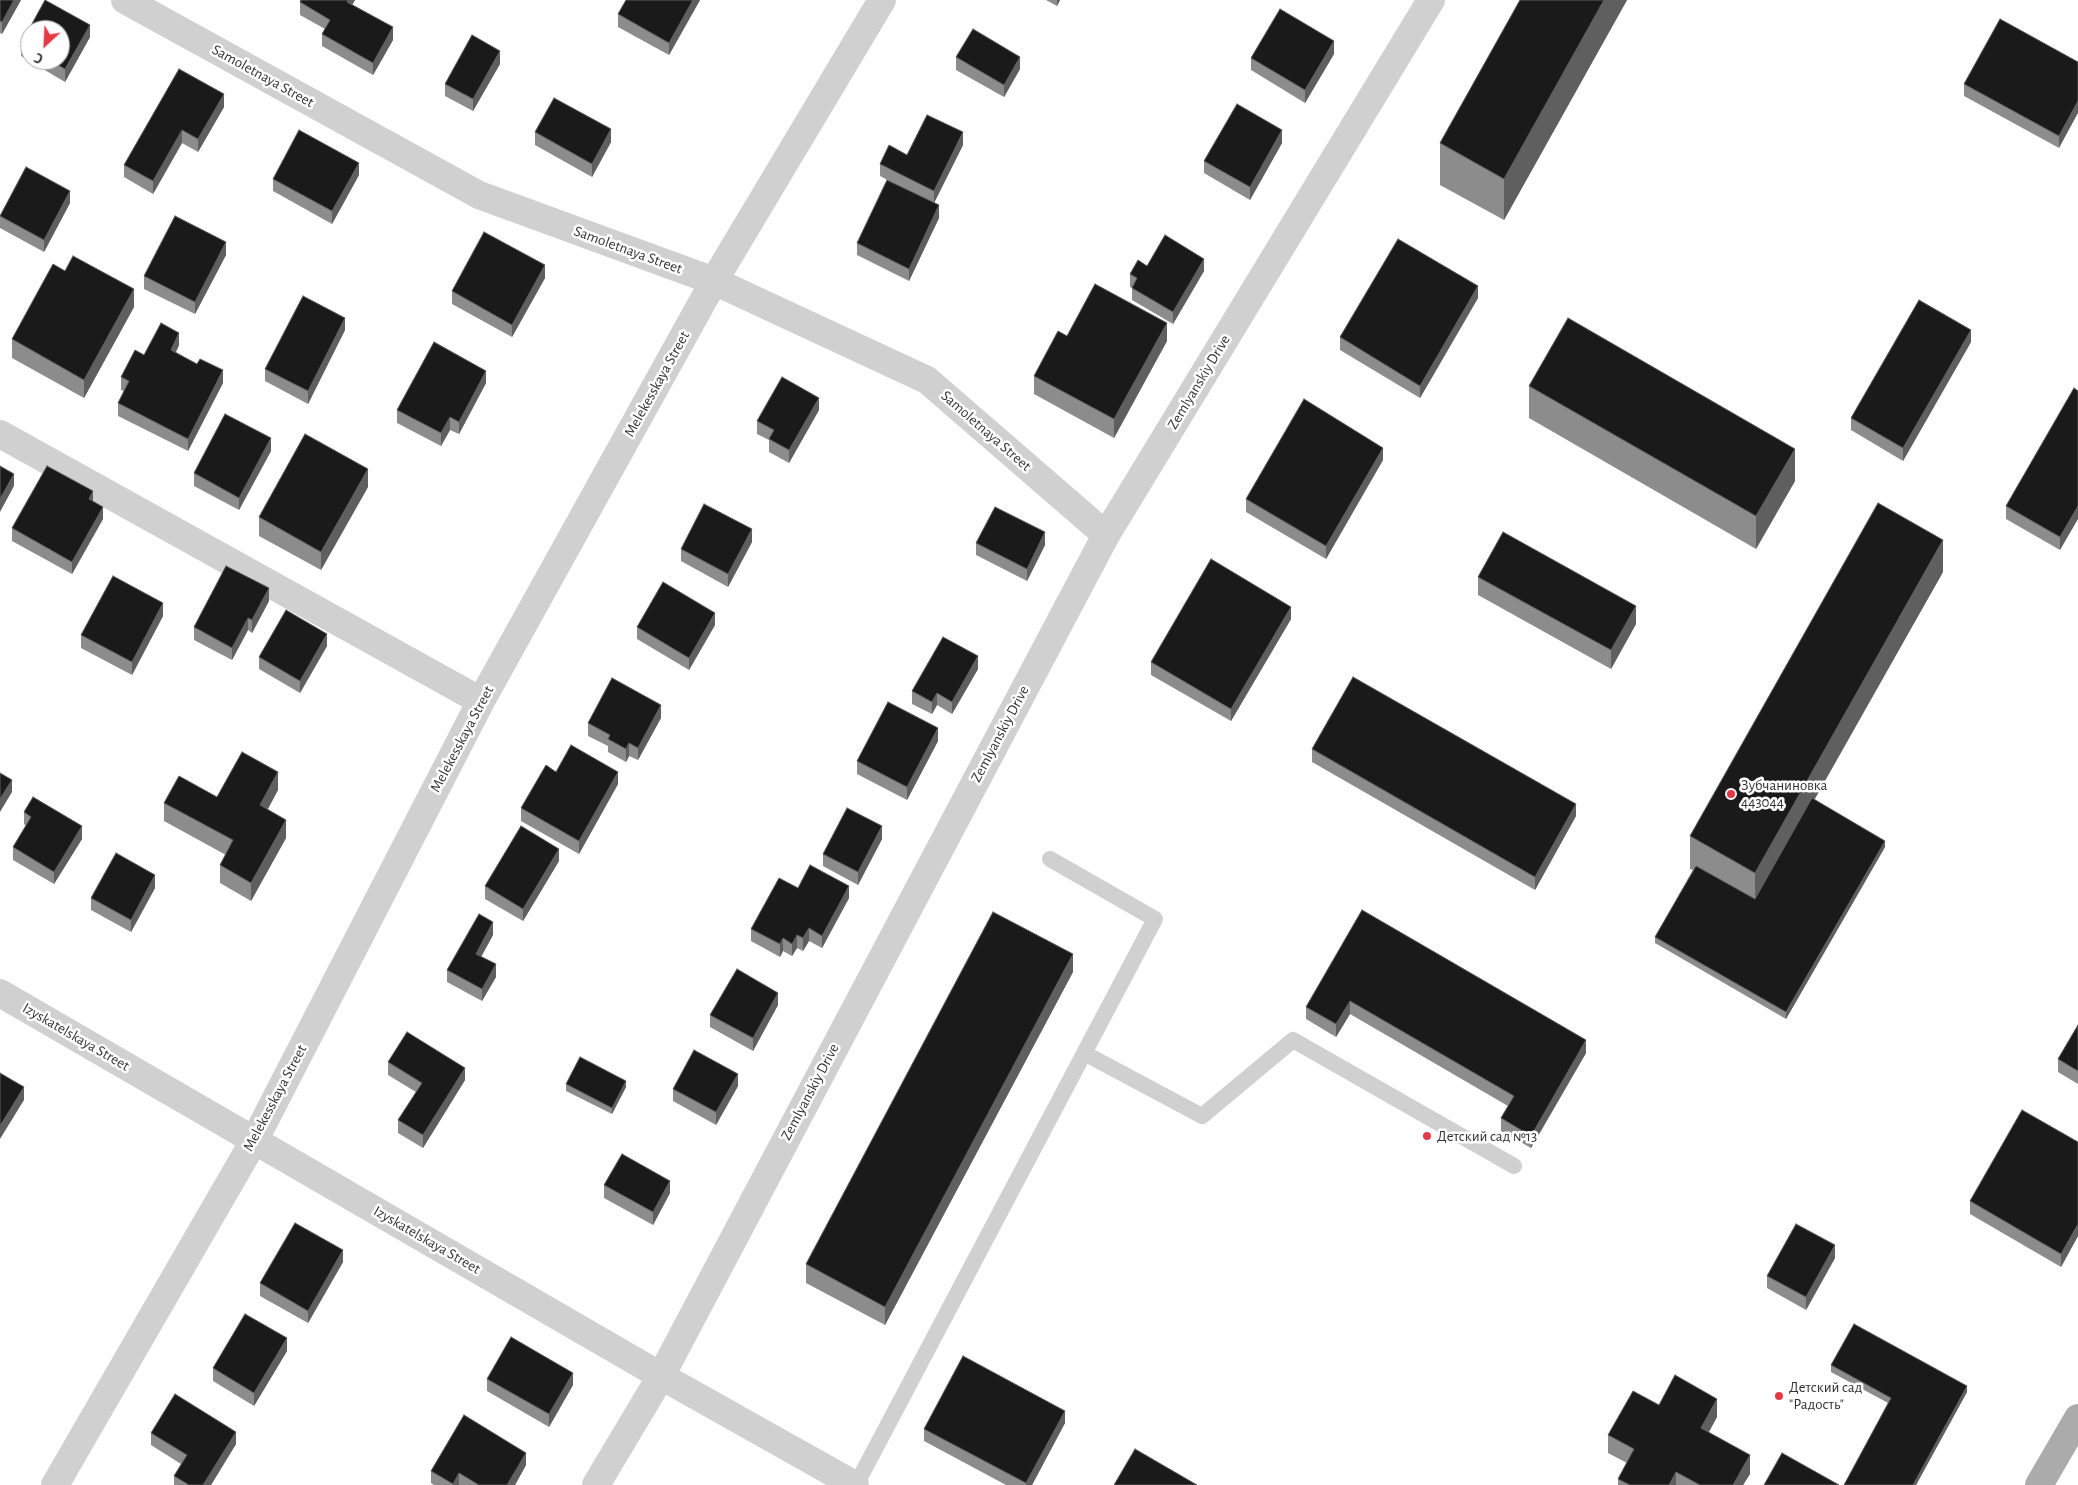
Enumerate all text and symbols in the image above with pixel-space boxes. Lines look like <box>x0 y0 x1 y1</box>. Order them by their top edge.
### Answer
north arrow <box>20 20 70 70</box>
street label: Samoletnaya Street <box>209 41 317 111</box>
text: С <box>33 50 46 66</box>
street label: Samoletnaya Street <box>572 222 684 278</box>
street label: Melekesskaya Street <box>621 328 693 440</box>
street label: Zemlyanskiy Drive <box>1164 332 1234 432</box>
street label: Samoletnaya Street <box>937 387 1035 475</box>
street label: Melekesskaya Street <box>426 683 498 795</box>
street label: Zemlyanskiy Drive <box>967 683 1033 785</box>
place label: Зубчаниновка 443044 <box>1741 776 1827 811</box>
marker: Зубчаниновка 443044 <box>1725 788 1737 800</box>
street label: Izyskatelskaya Street <box>19 999 133 1075</box>
street label: Zemlyanskiy Drive <box>777 1041 843 1143</box>
street label: Melekesskaya Street <box>239 1042 311 1154</box>
place label: Детский сад №13 <box>1437 1127 1537 1145</box>
marker: Детский сад №13 <box>1421 1130 1433 1142</box>
street label: Izyskatelskaya Street <box>370 1202 484 1278</box>
place label: Детский сад "Радость" <box>1789 1378 1862 1413</box>
marker: Детский сад "Радость" <box>1773 1390 1785 1402</box>

